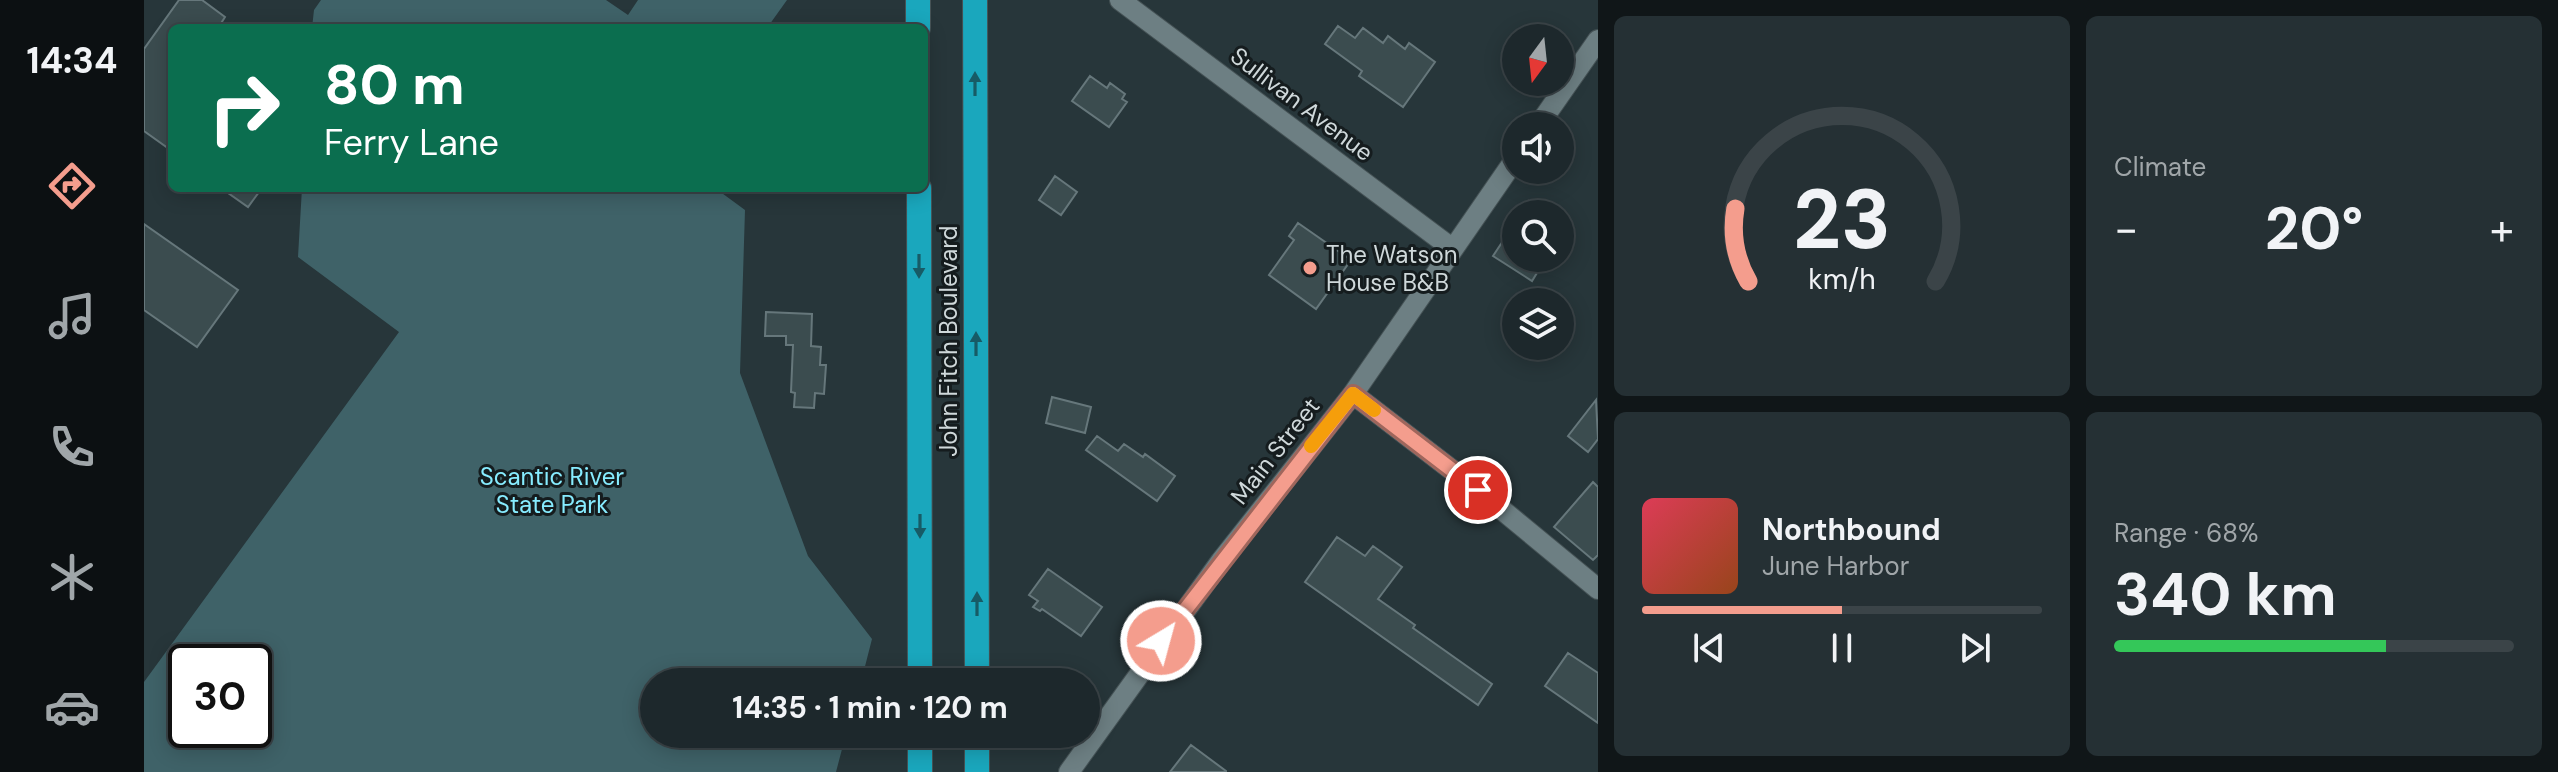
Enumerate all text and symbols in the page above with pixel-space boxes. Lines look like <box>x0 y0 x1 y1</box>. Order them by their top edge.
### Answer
north arrow <box>1502 24 1574 96</box>
map controls <box>1502 24 1574 360</box>
text: 14:34 <box>27 37 117 84</box>
street label: Sullivan Avenue <box>1224 40 1380 168</box>
text: 80 m <box>324 48 465 121</box>
icon: right <box>192 56 296 160</box>
one-way arrow <box>969 71 981 96</box>
button: sound <box>1502 112 1574 184</box>
text: Ferry Lane <box>324 119 499 166</box>
text: Climate <box>2114 150 2206 184</box>
icon: directions <box>44 158 100 214</box>
text: 23 <box>1793 165 1891 274</box>
text: 20° <box>2265 189 2363 268</box>
button: search <box>1502 200 1574 272</box>
text: − <box>2114 200 2138 258</box>
text: + <box>2490 200 2514 258</box>
street label: John Fitch Boulevard <box>933 225 964 457</box>
place label: The Watson House B&B <box>1326 239 1458 298</box>
one-way arrow <box>913 254 925 279</box>
marker: The Watson House B&B <box>1301 259 1319 277</box>
text: km/h <box>1808 261 1876 298</box>
icon: music <box>44 288 100 344</box>
button: layers <box>1502 288 1574 360</box>
one-way arrow <box>970 331 982 356</box>
street label: Main Street <box>1224 391 1326 511</box>
icon: phone <box>44 419 100 475</box>
pin <box>1444 456 1512 524</box>
park label: Scantic River State Park <box>480 461 624 520</box>
icon: arrive <box>1456 468 1500 512</box>
text: Northbound <box>1762 510 1941 549</box>
one-way arrow <box>914 514 926 539</box>
text: Range · 68% <box>2114 516 2258 550</box>
icon: climate <box>44 549 100 605</box>
text: June Harbor <box>1762 549 1909 583</box>
text: 340 km <box>2114 555 2337 634</box>
one-way arrow <box>971 591 983 616</box>
position arrow <box>1119 599 1203 683</box>
icon: previous <box>1687 626 1731 670</box>
icon: pause <box>1820 626 1864 670</box>
icon: next <box>1953 626 1997 670</box>
speed limit sign: 30 <box>168 644 272 748</box>
icon: car <box>44 679 100 735</box>
text: 14:35 · 1 min · 120 m <box>732 688 1008 727</box>

